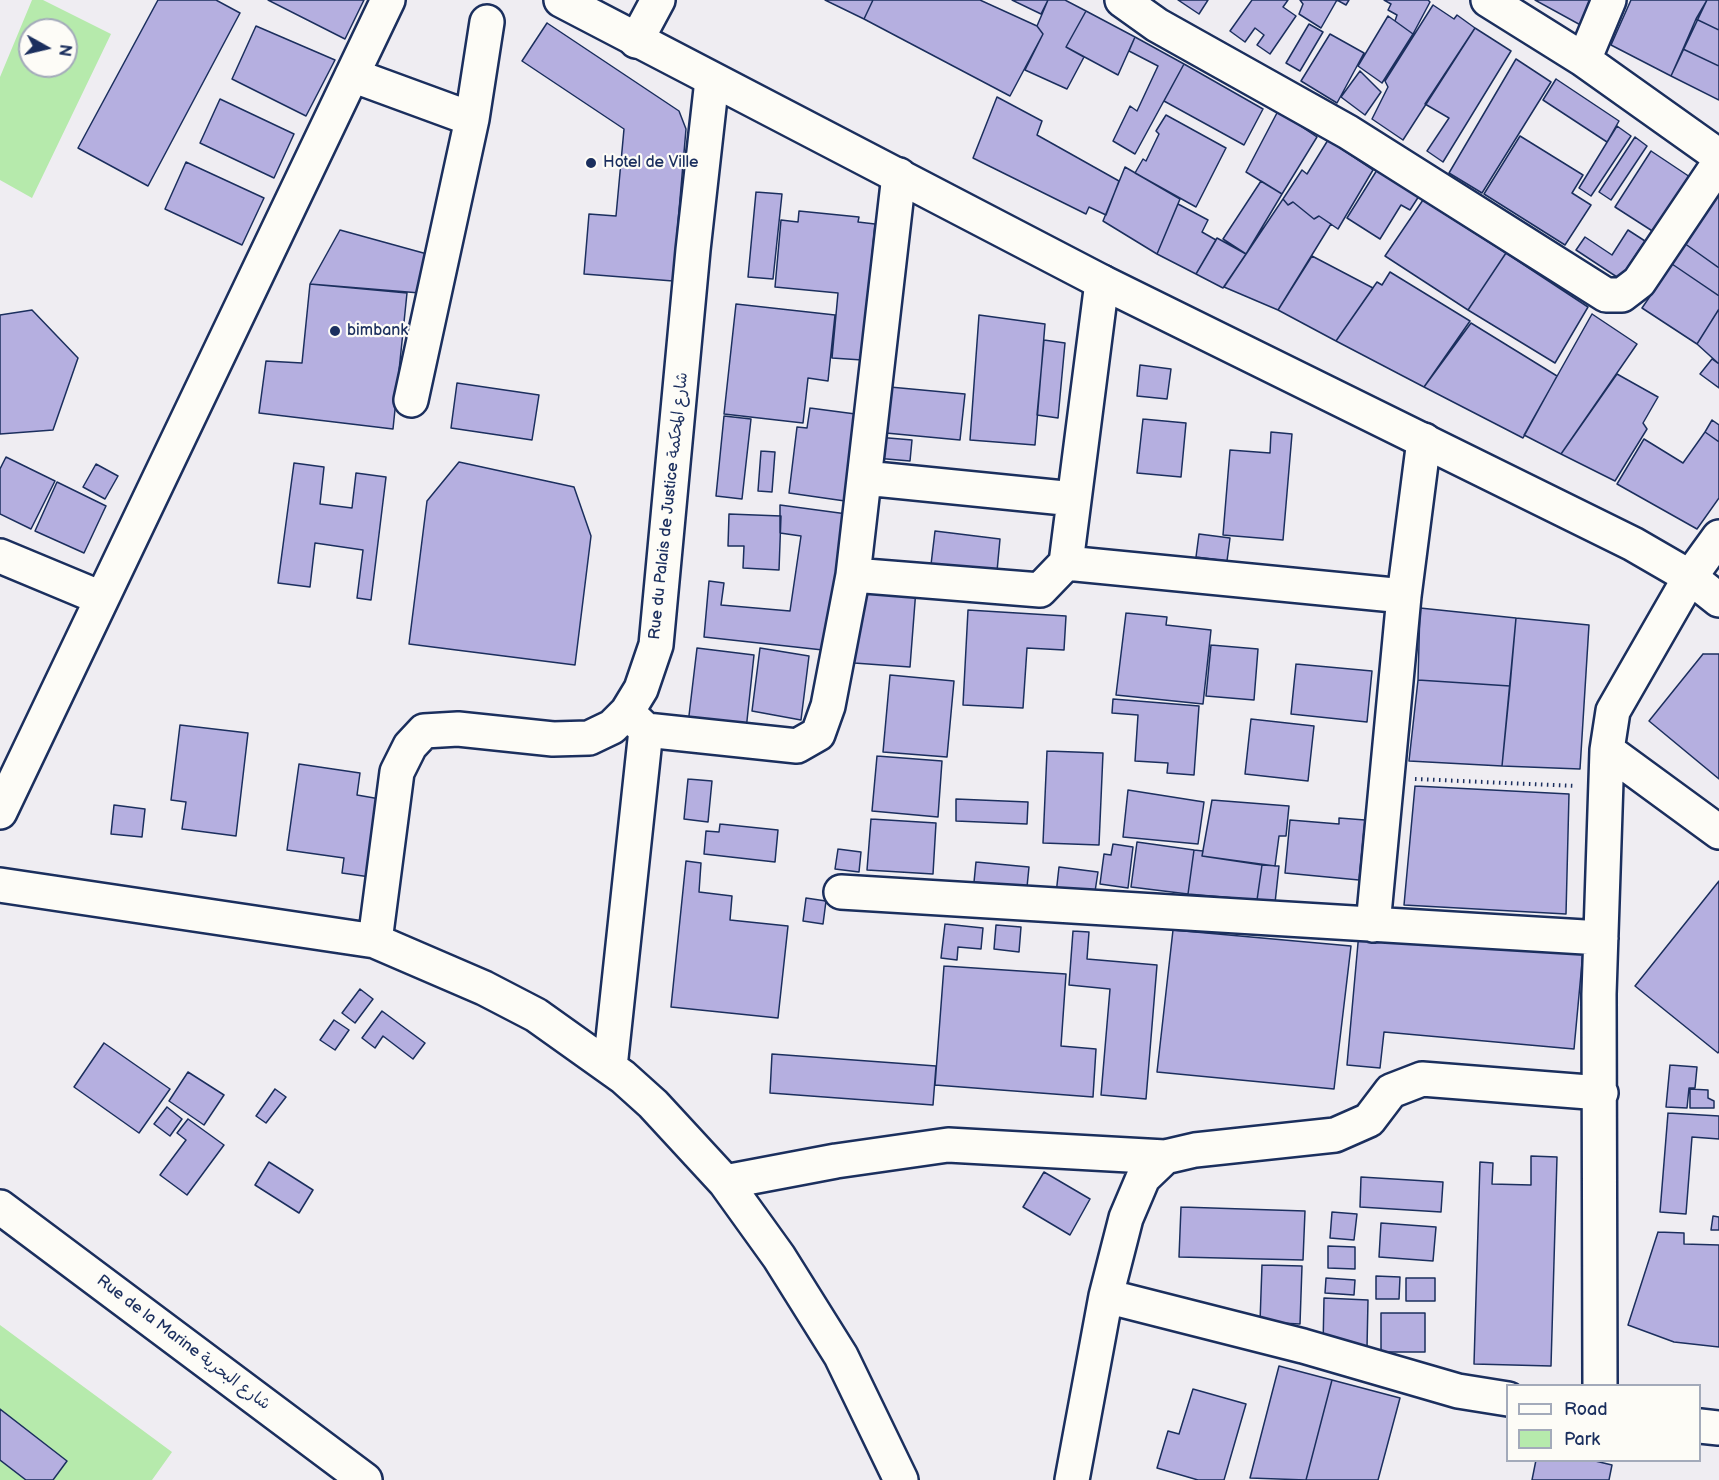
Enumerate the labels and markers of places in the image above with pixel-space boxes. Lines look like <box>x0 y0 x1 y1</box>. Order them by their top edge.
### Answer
place label: Hotel de Ville <box>603 153 699 173</box>
marker: Hotel de Ville <box>584 156 598 170</box>
place label: bimbank <box>347 321 408 341</box>
marker: bimbank <box>328 324 342 338</box>

